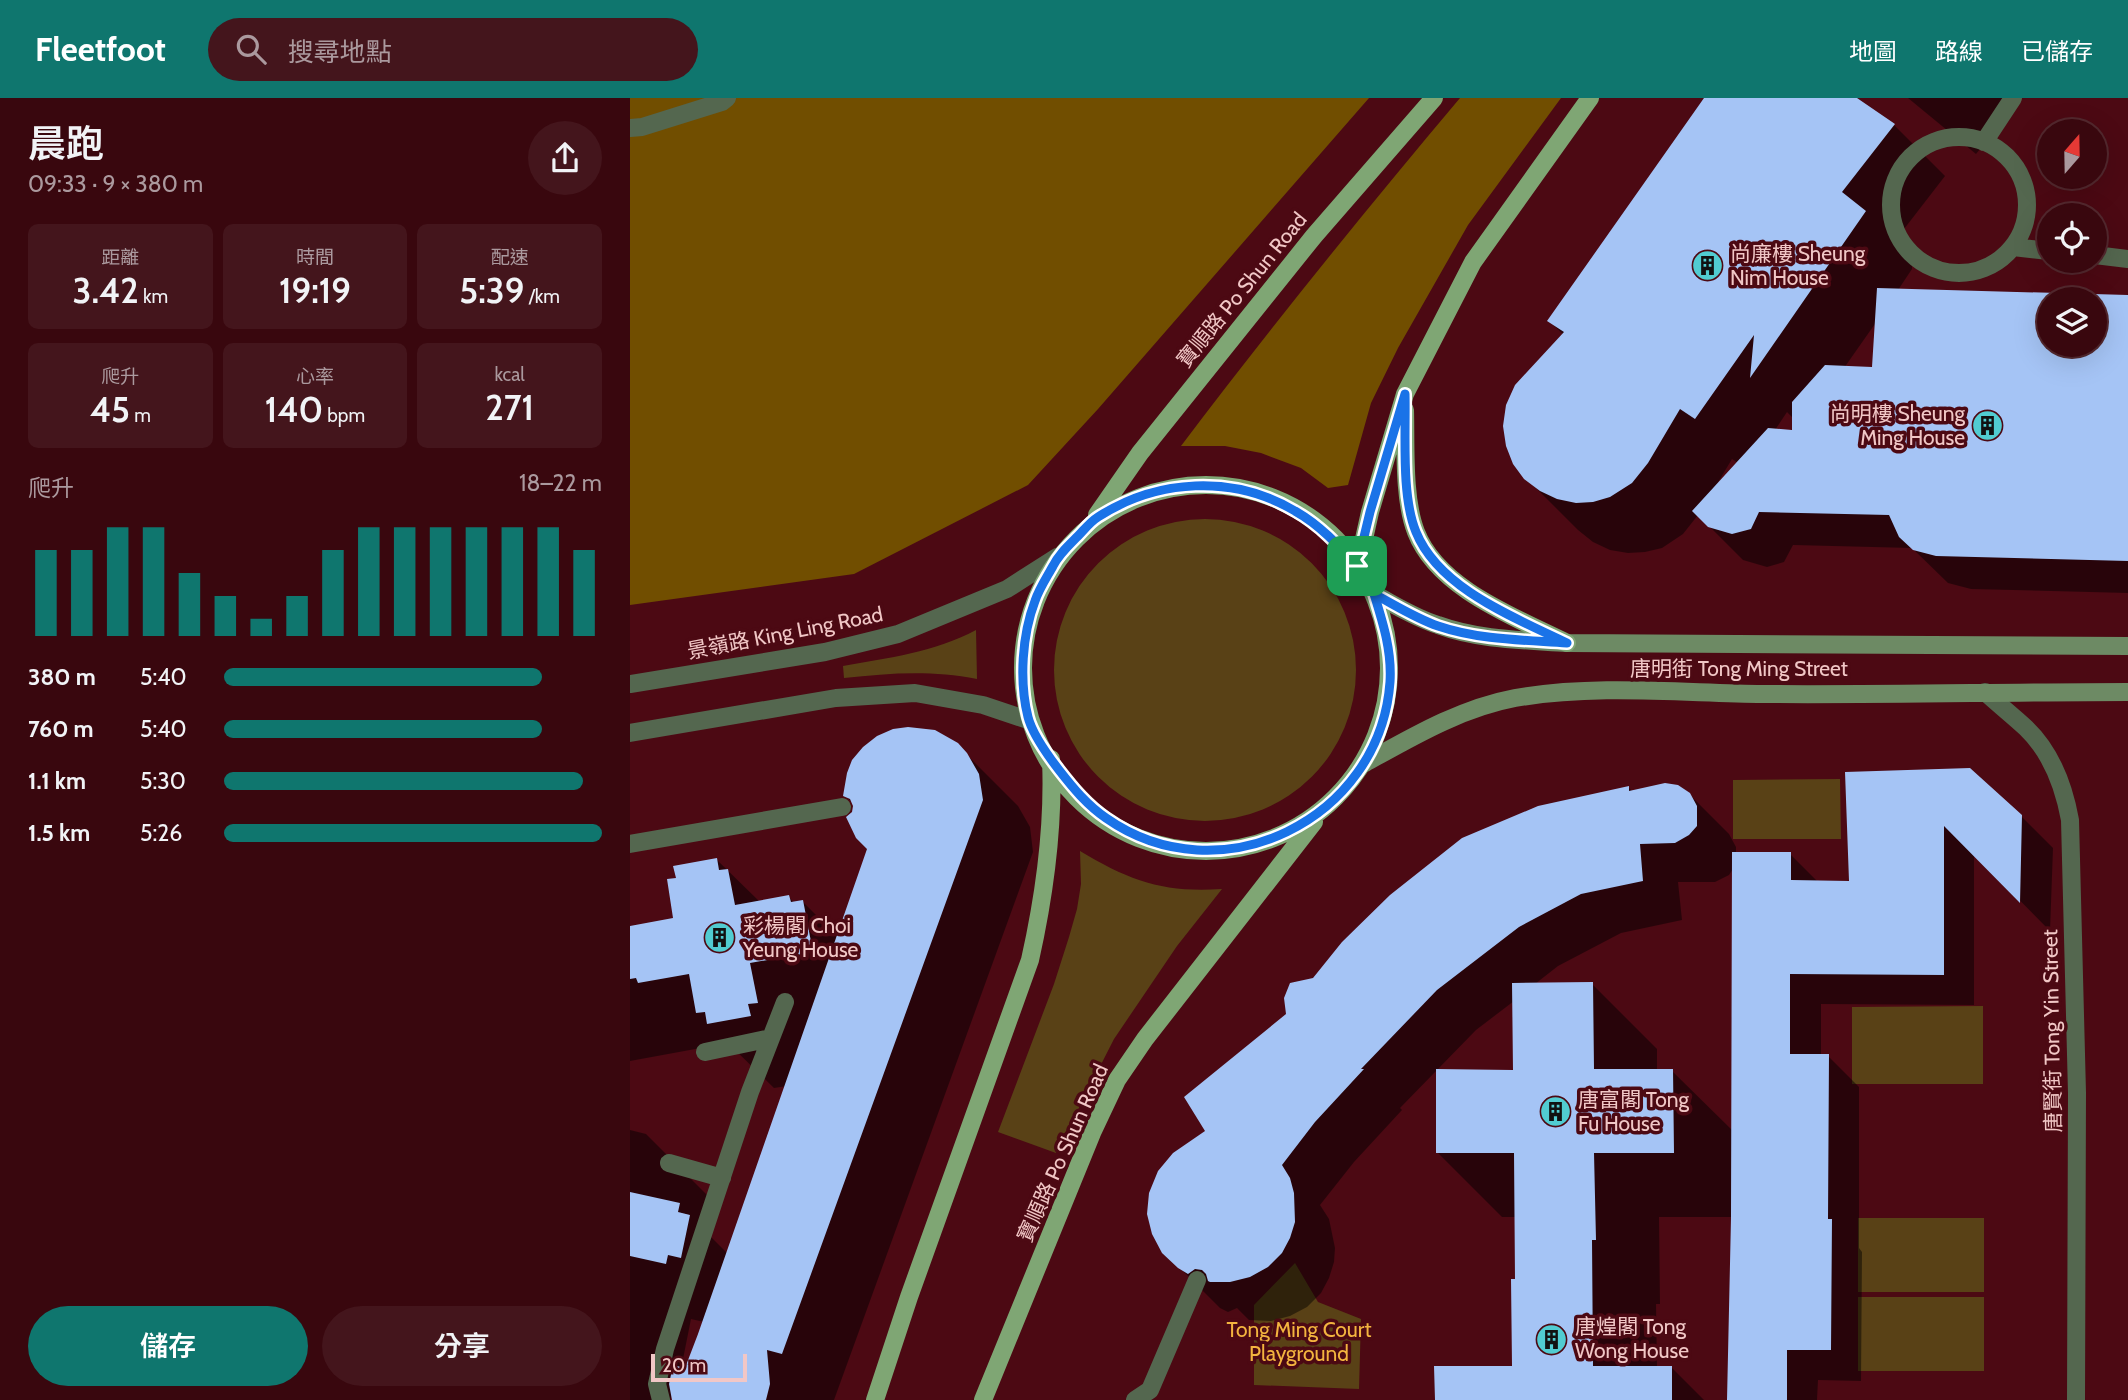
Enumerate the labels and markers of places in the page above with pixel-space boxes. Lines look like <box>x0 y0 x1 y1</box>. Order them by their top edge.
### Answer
place label: 尚廉樓 Sheung Nim House <box>1730 241 1866 290</box>
building icon: 尚廉樓 Sheung Nim House <box>1690 249 1724 283</box>
place label: 尚明樓 Sheung Ming House <box>1830 401 1966 450</box>
building icon: 尚明樓 Sheung Ming House <box>1971 409 2005 443</box>
pin <box>1327 536 1387 596</box>
place label: 彩楊閣 Choi Yeung House <box>742 913 859 962</box>
building icon: 彩楊閣 Choi Yeung House <box>703 921 737 955</box>
place label: 唐富閣 Tong Fu House <box>1578 1087 1690 1136</box>
building icon: 唐富閣 Tong Fu House <box>1538 1095 1572 1129</box>
place label: 唐煌閣 Tong Wong House <box>1575 1314 1689 1363</box>
building icon: 唐煌閣 Tong Wong House <box>1535 1322 1569 1356</box>

